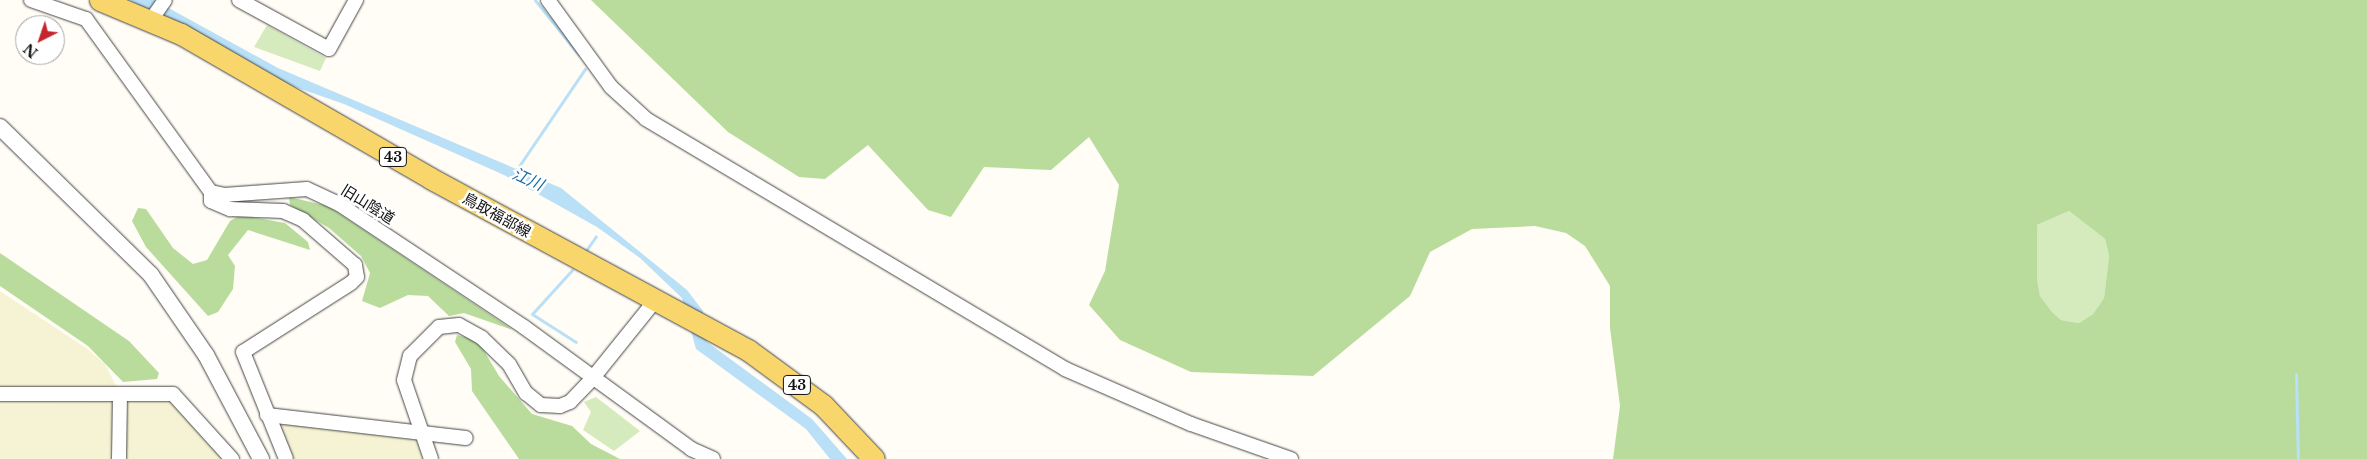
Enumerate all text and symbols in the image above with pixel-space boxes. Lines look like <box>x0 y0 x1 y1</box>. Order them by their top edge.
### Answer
north arrow <box>15 15 65 65</box>
text: N <box>20 39 42 62</box>
road number: 43 <box>378 146 408 168</box>
water label: 江川 <box>509 164 547 194</box>
street label: 旧山陰道 <box>338 180 398 228</box>
street label: 鳥取福部線 <box>460 189 534 241</box>
road number: 43 <box>782 374 812 396</box>

